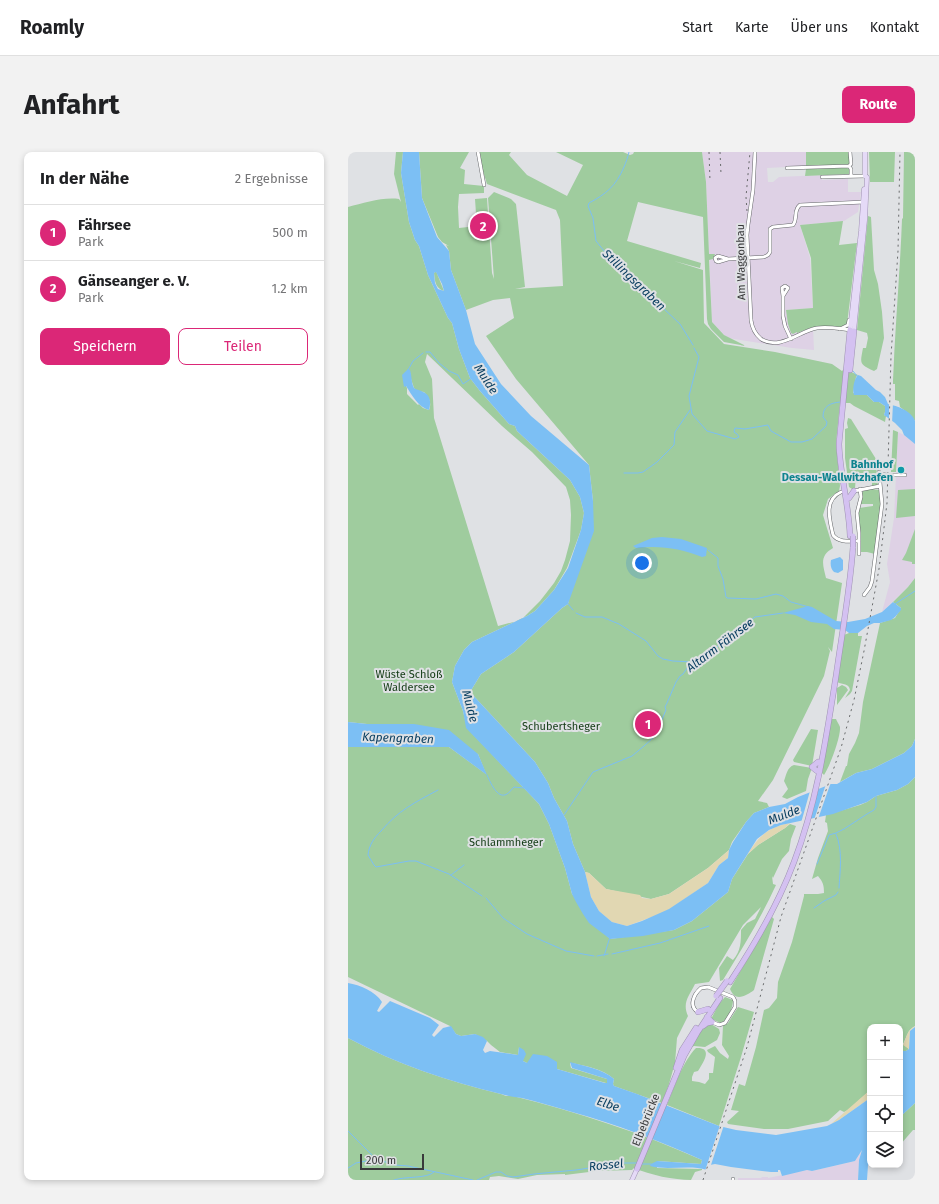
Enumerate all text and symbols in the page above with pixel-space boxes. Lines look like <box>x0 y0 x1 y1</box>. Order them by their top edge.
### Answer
text: Roamly <box>20 16 84 39</box>
text: Start <box>682 19 713 36</box>
text: Karte <box>735 19 769 36</box>
text: Über uns <box>791 19 848 36</box>
text: Kontakt <box>870 19 919 36</box>
button: Route <box>842 86 915 123</box>
text: Anfahrt <box>24 88 120 121</box>
text: In der Nähe <box>40 168 129 189</box>
text: 2 Ergebnisse <box>235 171 308 186</box>
pin: 2 <box>470 211 496 241</box>
text: Fährsee <box>78 216 131 234</box>
street label: Am Waggonbau <box>734 224 748 300</box>
text: 1 <box>50 225 56 240</box>
text: 500 m <box>272 225 308 240</box>
text: Park <box>78 234 104 249</box>
water label: Stillingsgraben <box>599 246 668 314</box>
text: Gänseanger e. V. <box>78 272 189 290</box>
text: 2 <box>50 281 56 296</box>
text: 1.2 km <box>272 281 308 296</box>
text: Park <box>78 290 104 305</box>
button: Speichern <box>40 328 170 365</box>
button: Teilen <box>178 328 308 365</box>
water label: Mulde <box>471 361 501 397</box>
place label: Bahnhof Dessau-Wallwitzhafen <box>782 458 894 484</box>
marker: Bahnhof Dessau-Wallwitzhafen <box>896 465 906 475</box>
your location <box>632 553 652 573</box>
water label: Altarm Fährsee <box>683 615 756 675</box>
park label: Wüste Schloß Waldersee <box>375 668 443 694</box>
water label: Mulde <box>459 688 481 724</box>
pin: 1 <box>635 709 661 739</box>
park label: Schubertsheger <box>522 720 601 733</box>
water label: Kapengraben <box>362 730 434 746</box>
water label: Mulde <box>766 803 802 827</box>
park label: Schlammheger <box>469 836 544 849</box>
map controls <box>867 1024 903 1168</box>
button: + <box>867 1024 903 1060</box>
button: − <box>867 1060 903 1096</box>
street label: Elbebrücke <box>630 1092 662 1148</box>
water label: Elbe <box>595 1094 621 1114</box>
button: locate <box>867 1096 903 1132</box>
button: layers <box>867 1132 903 1168</box>
scale bar <box>360 1152 424 1171</box>
text: 200 m <box>366 1154 396 1167</box>
water label: Rossel <box>588 1156 624 1174</box>

